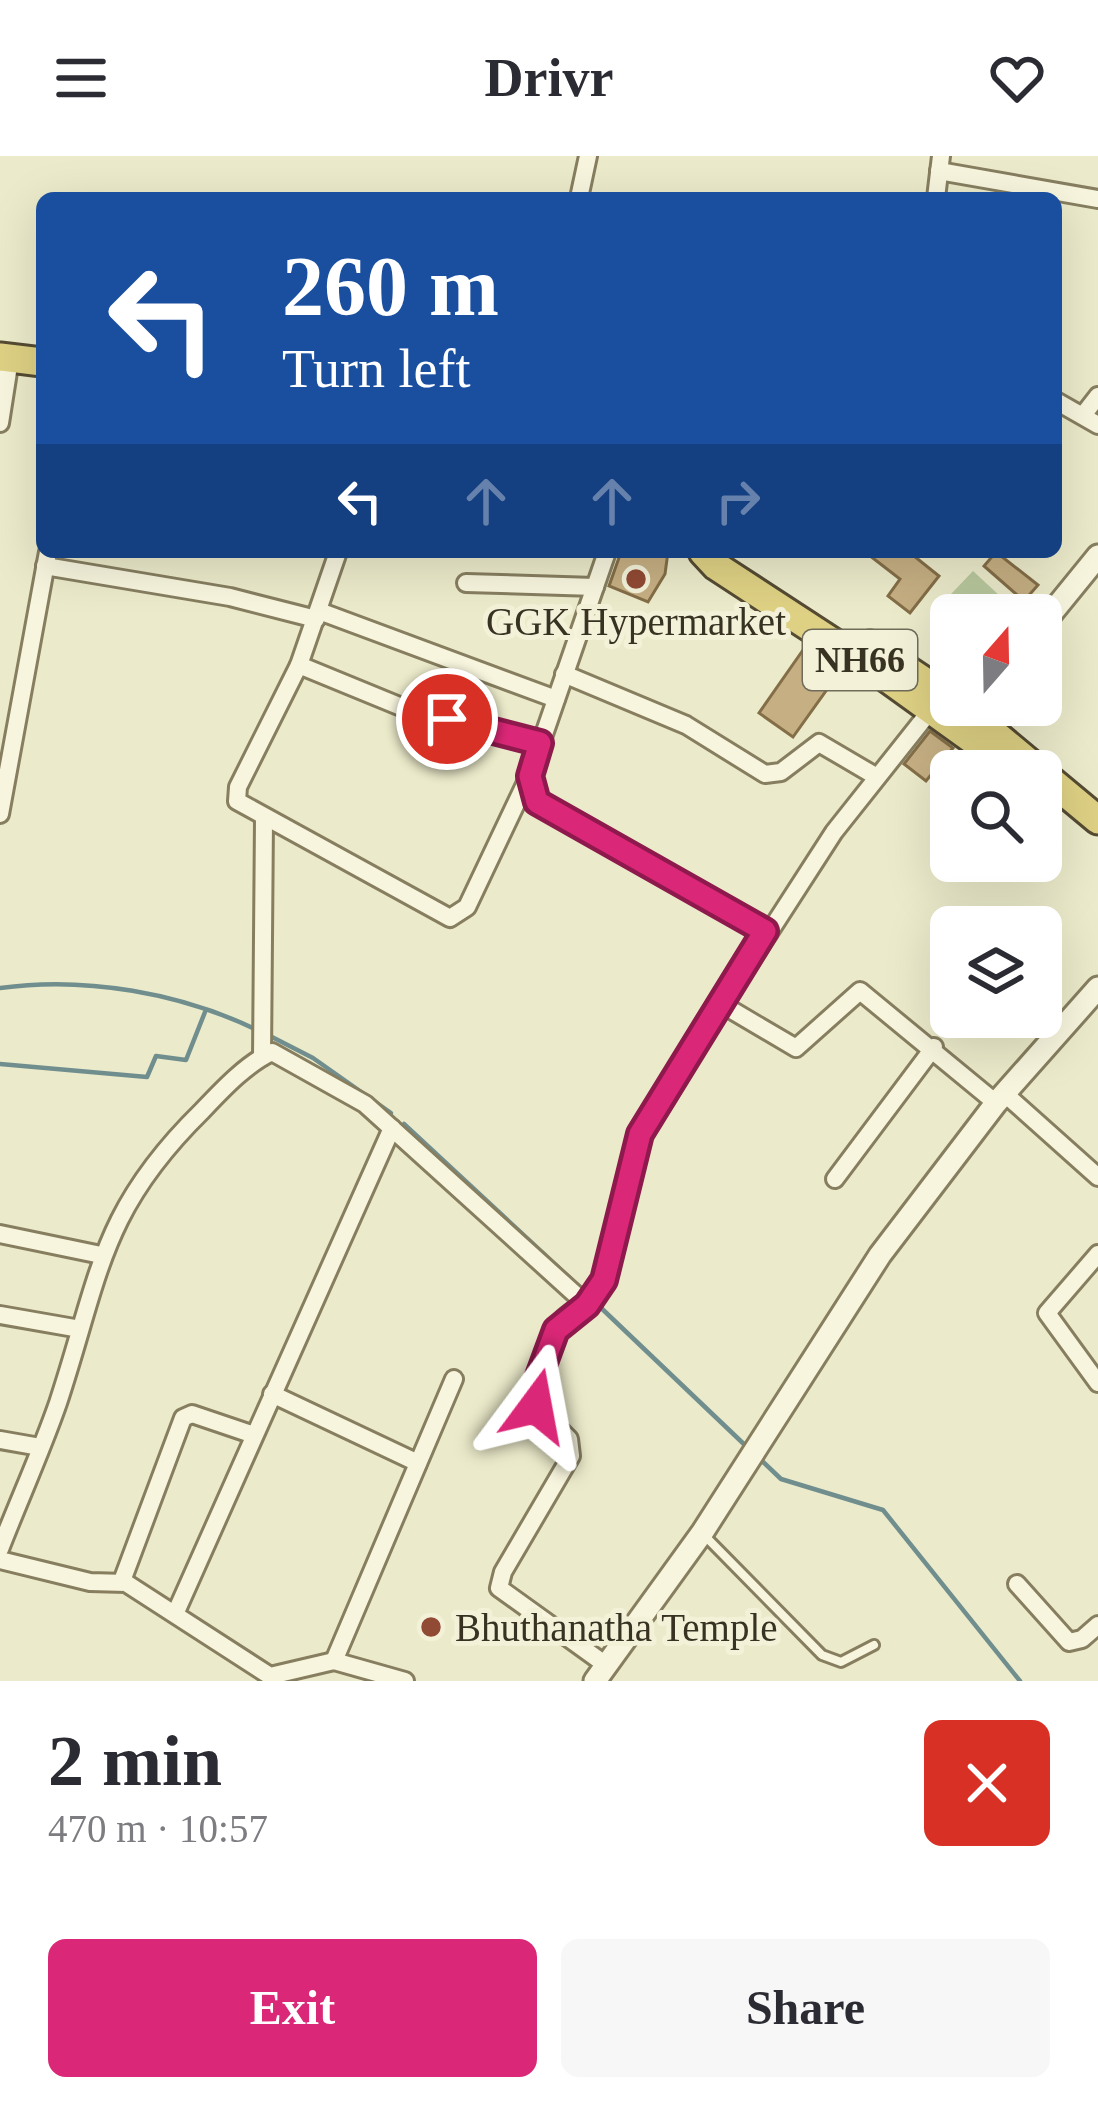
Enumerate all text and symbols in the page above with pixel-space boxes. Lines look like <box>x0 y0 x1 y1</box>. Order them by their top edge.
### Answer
icon: menu <box>48 45 114 111</box>
icon: heart <box>984 45 1050 111</box>
text: Drivr <box>485 48 613 108</box>
icon: left <box>84 240 240 396</box>
text: 260 m <box>282 240 499 333</box>
text: Turn left <box>282 339 471 399</box>
icon: left <box>327 468 393 534</box>
icon: ahead <box>453 468 519 534</box>
icon: ahead <box>579 468 645 534</box>
icon: right <box>705 468 771 534</box>
marker: GGK Hypermarket <box>623 566 649 592</box>
north arrow <box>930 594 1062 726</box>
map controls <box>930 594 1062 1038</box>
place label: GGK Hypermarket <box>486 600 786 644</box>
road number: NH66 <box>803 630 917 690</box>
pin <box>396 668 498 770</box>
icon: arrive <box>414 686 480 752</box>
button: search <box>930 750 1062 882</box>
button: layers <box>930 906 1062 1038</box>
position arrow <box>473 1343 599 1469</box>
place label: Bhuthanatha Temple <box>455 1606 778 1650</box>
marker: Bhuthanatha Temple <box>418 1614 444 1640</box>
button: close <box>924 1720 1050 1846</box>
text: 2 min <box>48 1721 222 1801</box>
text: 470 m · 10:57 <box>48 1807 268 1850</box>
button: Exit <box>48 1939 537 2077</box>
button: Share <box>561 1939 1050 2077</box>

